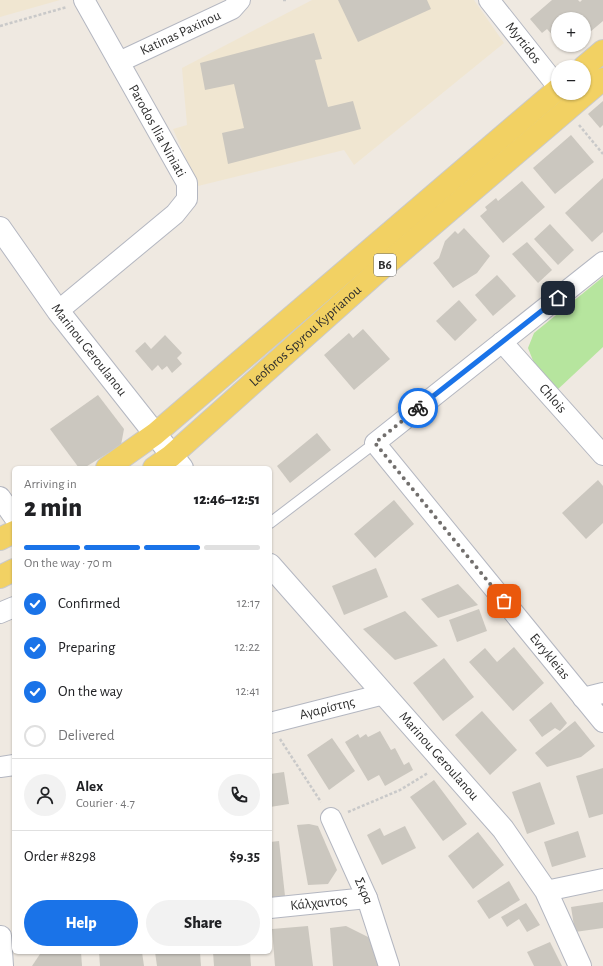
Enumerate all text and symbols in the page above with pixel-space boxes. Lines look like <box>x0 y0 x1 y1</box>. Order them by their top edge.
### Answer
street label: Katinas Paxinou <box>138 8 223 58</box>
map controls <box>551 12 591 100</box>
button: + <box>551 12 591 52</box>
street label: Myrtidos <box>503 20 544 66</box>
button: − <box>551 60 591 100</box>
street label: Parodos Ilia Niniati <box>126 82 188 180</box>
road number: B6 <box>374 254 396 276</box>
pin <box>541 281 575 315</box>
street label: Leoforos Spyrou Kyprianou <box>247 283 364 389</box>
icon: home <box>547 287 569 309</box>
street label: Marinou Geroulanou <box>48 301 129 399</box>
street label: Chlois <box>536 382 569 416</box>
courier <box>398 388 438 428</box>
icon: bike <box>407 397 429 419</box>
text: Arriving in <box>24 478 77 491</box>
text: 12:46–12:51 <box>194 492 260 507</box>
text: 2 min <box>24 495 82 521</box>
text: On the way · 70 m <box>24 557 112 570</box>
pin <box>487 584 521 618</box>
icon: bag <box>493 590 515 612</box>
icon: check <box>24 593 46 615</box>
text: Confirmed <box>58 596 120 611</box>
text: 12:17 <box>237 597 260 610</box>
street label: Evrykleias <box>527 631 572 682</box>
icon: check <box>24 637 46 659</box>
text: Preparing <box>58 640 115 655</box>
text: 12:22 <box>235 641 260 654</box>
icon: check <box>24 681 46 703</box>
text: On the way <box>58 684 123 699</box>
text: 12:41 <box>236 685 260 698</box>
street label: Αγαρίστης <box>298 695 357 722</box>
street label: Marinou Geroulanou <box>396 709 481 803</box>
text: Delivered <box>58 728 115 743</box>
button: person <box>24 774 66 816</box>
button: phone <box>218 774 260 816</box>
text: Alex <box>76 779 103 794</box>
text: Courier · 4.7 <box>76 797 135 810</box>
text: Order #8298 <box>24 849 96 864</box>
text: $9.35 <box>230 849 260 864</box>
street label: Σκρα <box>352 875 376 906</box>
street label: Κάλχαντος <box>290 893 348 913</box>
button: Help <box>24 900 138 946</box>
button: Share <box>146 900 260 946</box>

